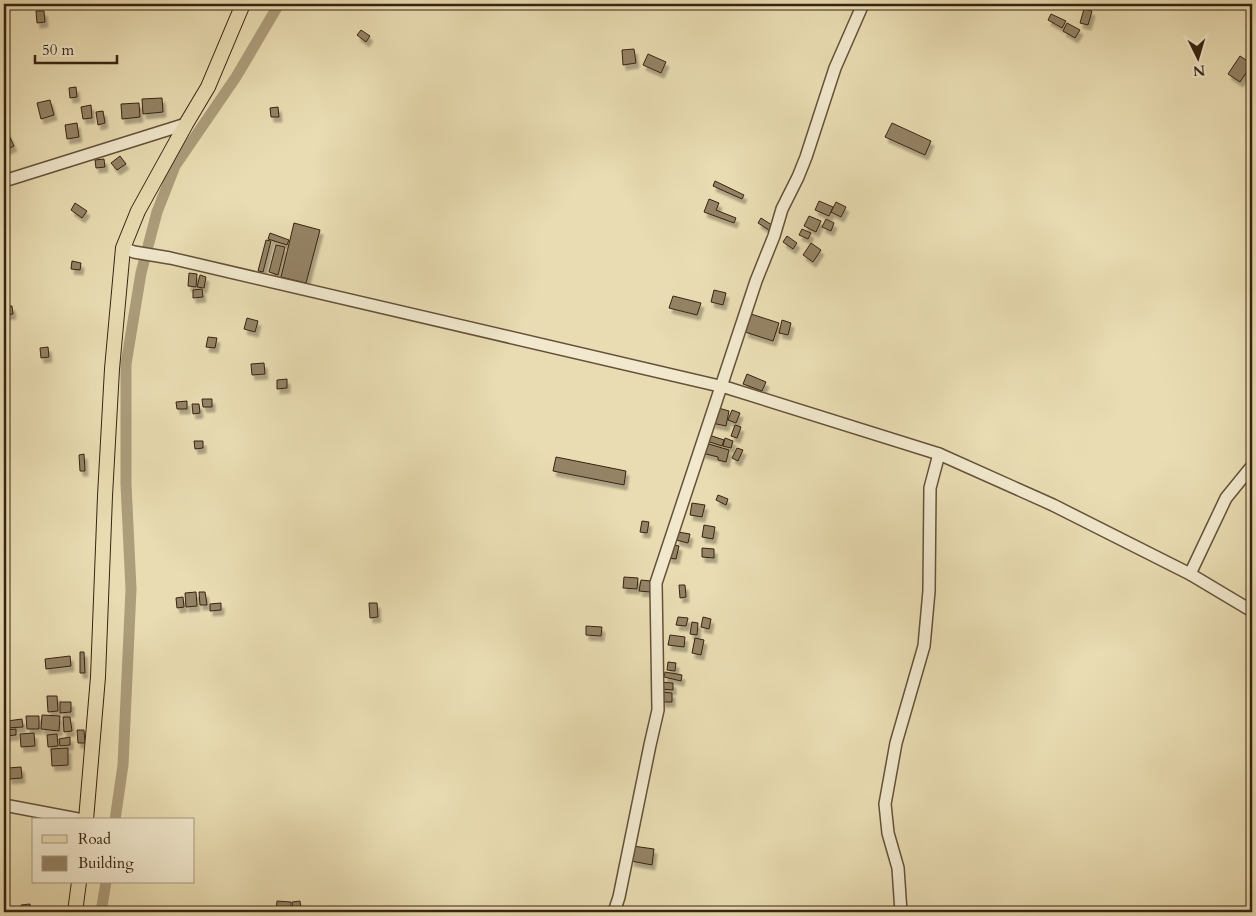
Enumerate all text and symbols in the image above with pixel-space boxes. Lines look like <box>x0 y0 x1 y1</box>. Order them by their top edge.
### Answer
scale bar <box>35 32 118 64</box>
north arrow <box>1174 32 1224 82</box>
text: 50 m <box>42 40 74 60</box>
text: N <box>1192 60 1206 80</box>
legend <box>32 818 195 884</box>
text: Road <box>78 829 111 849</box>
text: Building <box>78 853 134 873</box>

